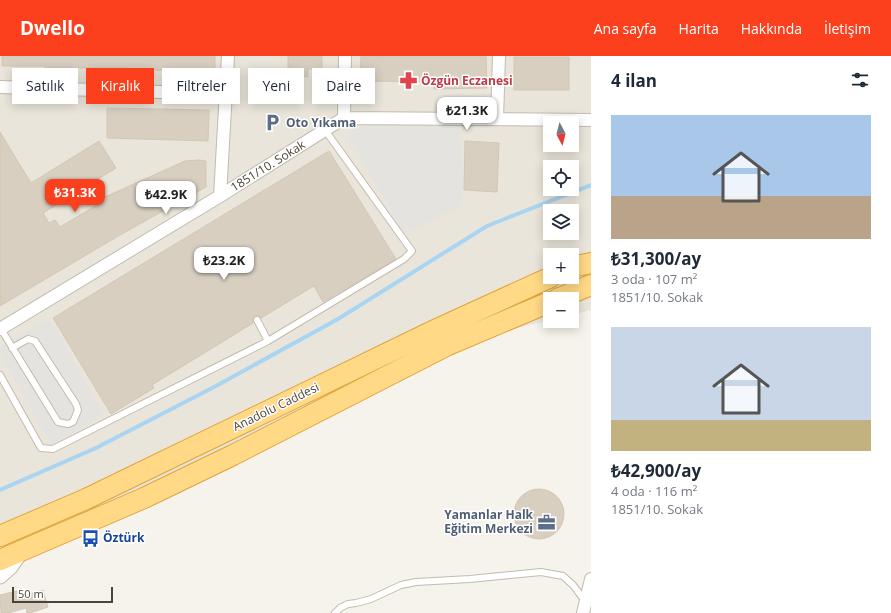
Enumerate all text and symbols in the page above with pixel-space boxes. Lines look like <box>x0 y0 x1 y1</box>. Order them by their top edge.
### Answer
text: Dwello <box>20 15 85 41</box>
text: Ana sayfa <box>594 19 657 38</box>
text: Harita <box>679 19 719 38</box>
text: Hakkında <box>741 19 802 38</box>
text: İletişim <box>824 19 871 38</box>
chip: Satılık <box>12 68 78 104</box>
chip: Kiralık <box>86 68 154 104</box>
chip: Filtreler <box>162 68 240 104</box>
chip: Yeni <box>248 68 304 104</box>
chip: Daire <box>312 68 375 104</box>
text: 4 ilan <box>611 69 657 92</box>
icon: filters <box>849 69 871 91</box>
pharmacy icon: Özgün Eczanesi <box>398 71 418 91</box>
place label: Özgün Eczanesi <box>421 72 513 89</box>
pin: ₺21.3K <box>434 97 500 131</box>
text: ₺21.3K <box>446 101 488 119</box>
parking icon: Oto Yıkama <box>263 113 283 133</box>
place label: Oto Yıkama <box>286 114 356 131</box>
north arrow <box>543 116 579 152</box>
map controls <box>543 116 579 328</box>
street label: 1851/10. Sokak <box>227 136 309 195</box>
icon: home <box>705 141 777 213</box>
button: locate <box>543 160 579 196</box>
pin: ₺31.3K <box>42 179 108 213</box>
pin: ₺42.9K <box>133 181 199 215</box>
text: ₺31.3K <box>54 183 96 201</box>
text: ₺42.9K <box>145 185 187 203</box>
button: layers <box>543 204 579 240</box>
pin: ₺23.2K <box>191 247 257 281</box>
text: ₺31,300/ay <box>611 247 701 270</box>
button: + <box>543 248 579 284</box>
text: ₺23.2K <box>203 251 245 269</box>
text: 3 oda · 107 m² <box>611 270 697 288</box>
text: 1851/10. Sokak <box>611 288 703 306</box>
button: − <box>543 292 579 328</box>
icon: home <box>705 353 777 425</box>
street label: Anadolu Caddesi <box>230 378 322 435</box>
text: ₺42,900/ay <box>611 459 701 482</box>
text: 4 oda · 116 m² <box>611 482 697 500</box>
text: 1851/10. Sokak <box>611 500 703 518</box>
place label: Yamanlar Halk Eğitim Merkezi <box>444 506 534 537</box>
office icon: Yamanlar Halk Eğitim Merkezi <box>536 512 556 532</box>
bus stop icon: Öztürk <box>80 528 100 548</box>
place label: Öztürk <box>103 529 145 546</box>
scale bar <box>12 585 113 604</box>
text: 50 m <box>18 586 44 601</box>

